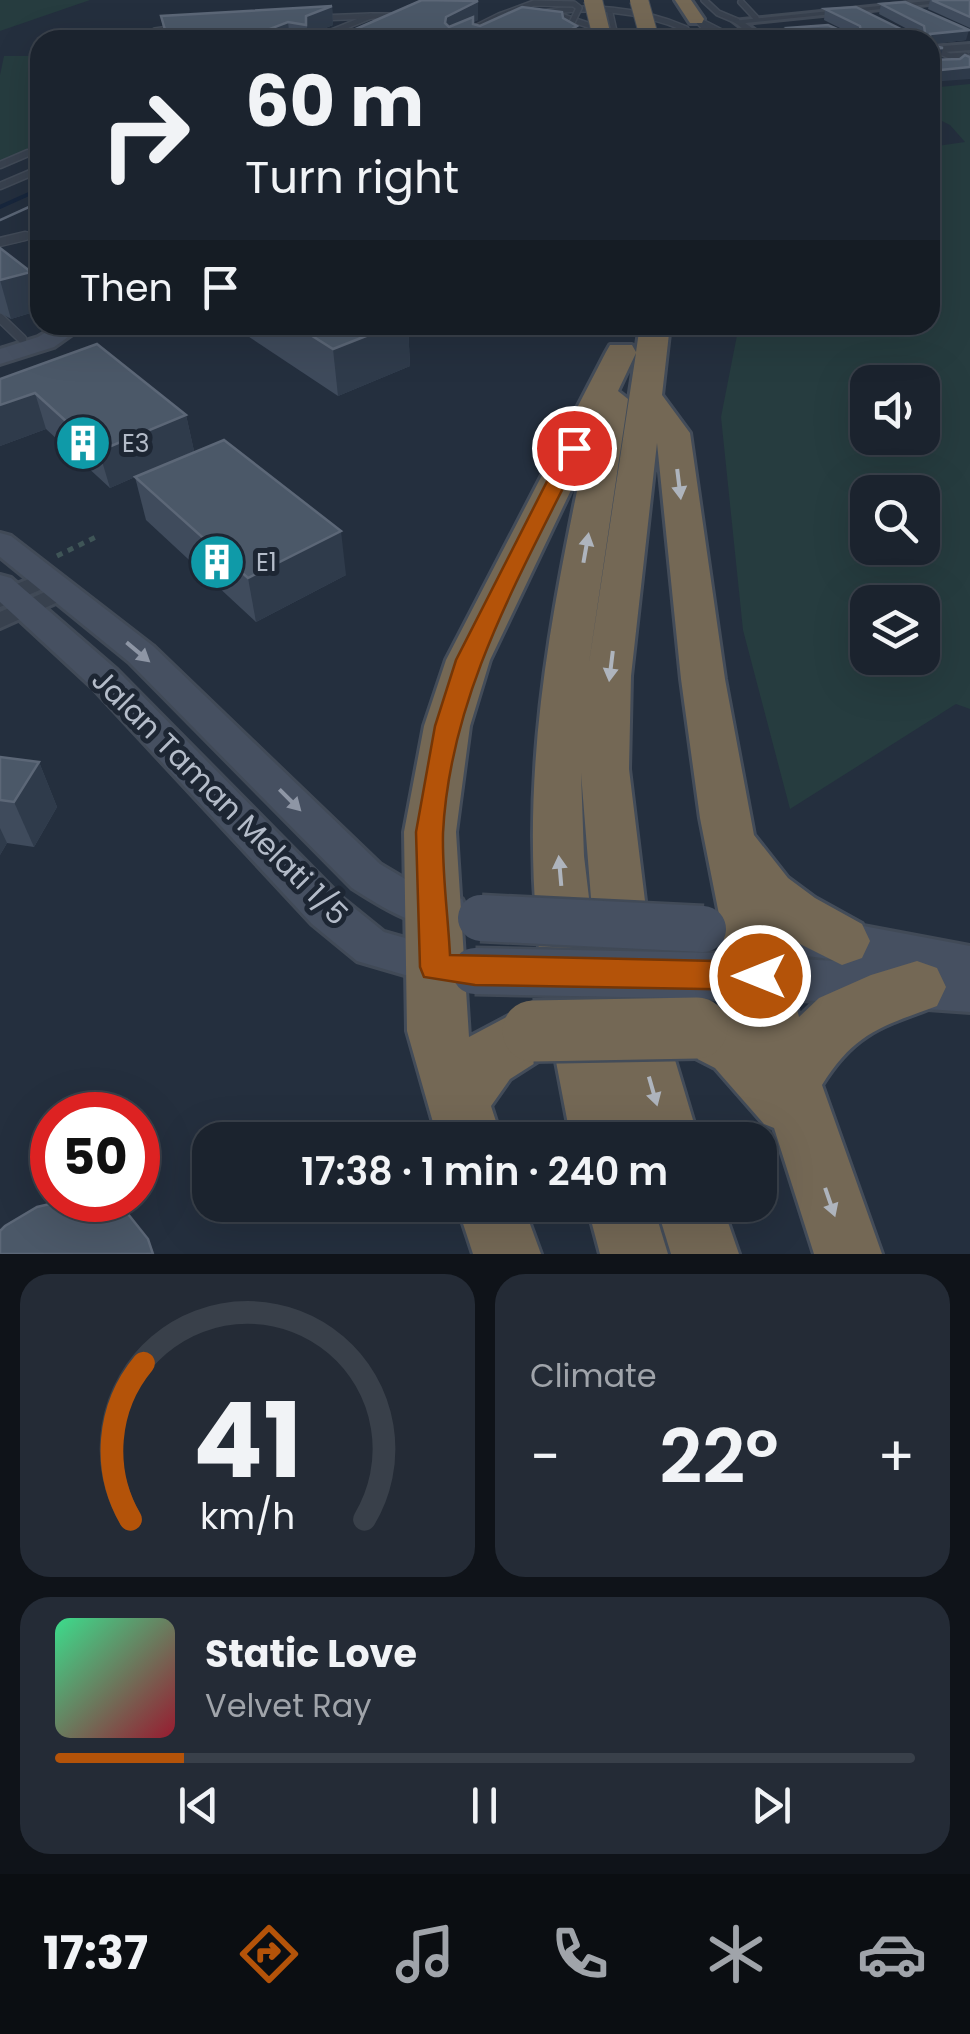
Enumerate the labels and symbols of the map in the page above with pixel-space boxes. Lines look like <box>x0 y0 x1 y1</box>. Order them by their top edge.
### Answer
pin <box>532 406 617 491</box>
building icon: E3 <box>53 413 113 473</box>
place label: E3 <box>122 426 150 461</box>
one-way arrow <box>671 469 687 501</box>
building icon: E1 <box>187 532 247 592</box>
one-way arrow <box>579 532 594 564</box>
place label: E1 <box>256 545 277 580</box>
one-way arrow <box>125 640 150 662</box>
one-way arrow <box>603 650 619 682</box>
street label: Jalan Taman Melati 1/5 <box>82 659 358 935</box>
one-way arrow <box>278 787 301 811</box>
one-way arrow <box>552 855 568 887</box>
position arrow <box>708 924 812 1028</box>
one-way arrow <box>646 1076 661 1107</box>
speed limit sign: 50 <box>30 1092 160 1222</box>
one-way arrow <box>823 1187 838 1217</box>

